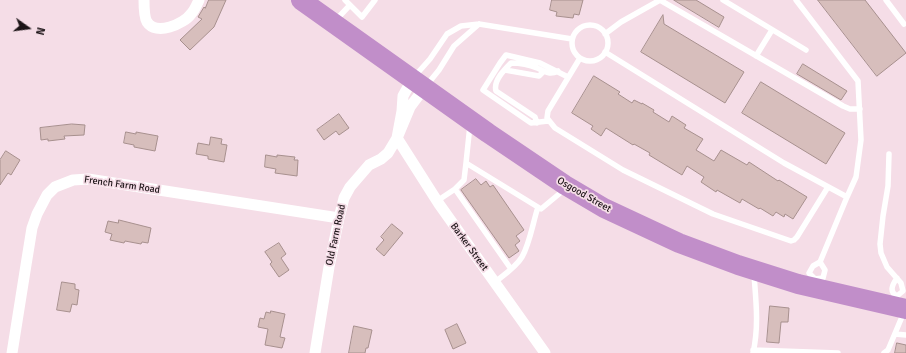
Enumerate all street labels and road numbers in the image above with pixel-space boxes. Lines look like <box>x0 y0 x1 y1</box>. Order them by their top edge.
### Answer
street label: French Farm Road <box>83 174 161 196</box>
street label: Osgood Street <box>555 175 613 215</box>
street label: Old Farm Road <box>324 203 348 267</box>
street label: Barker Street <box>448 221 490 273</box>

